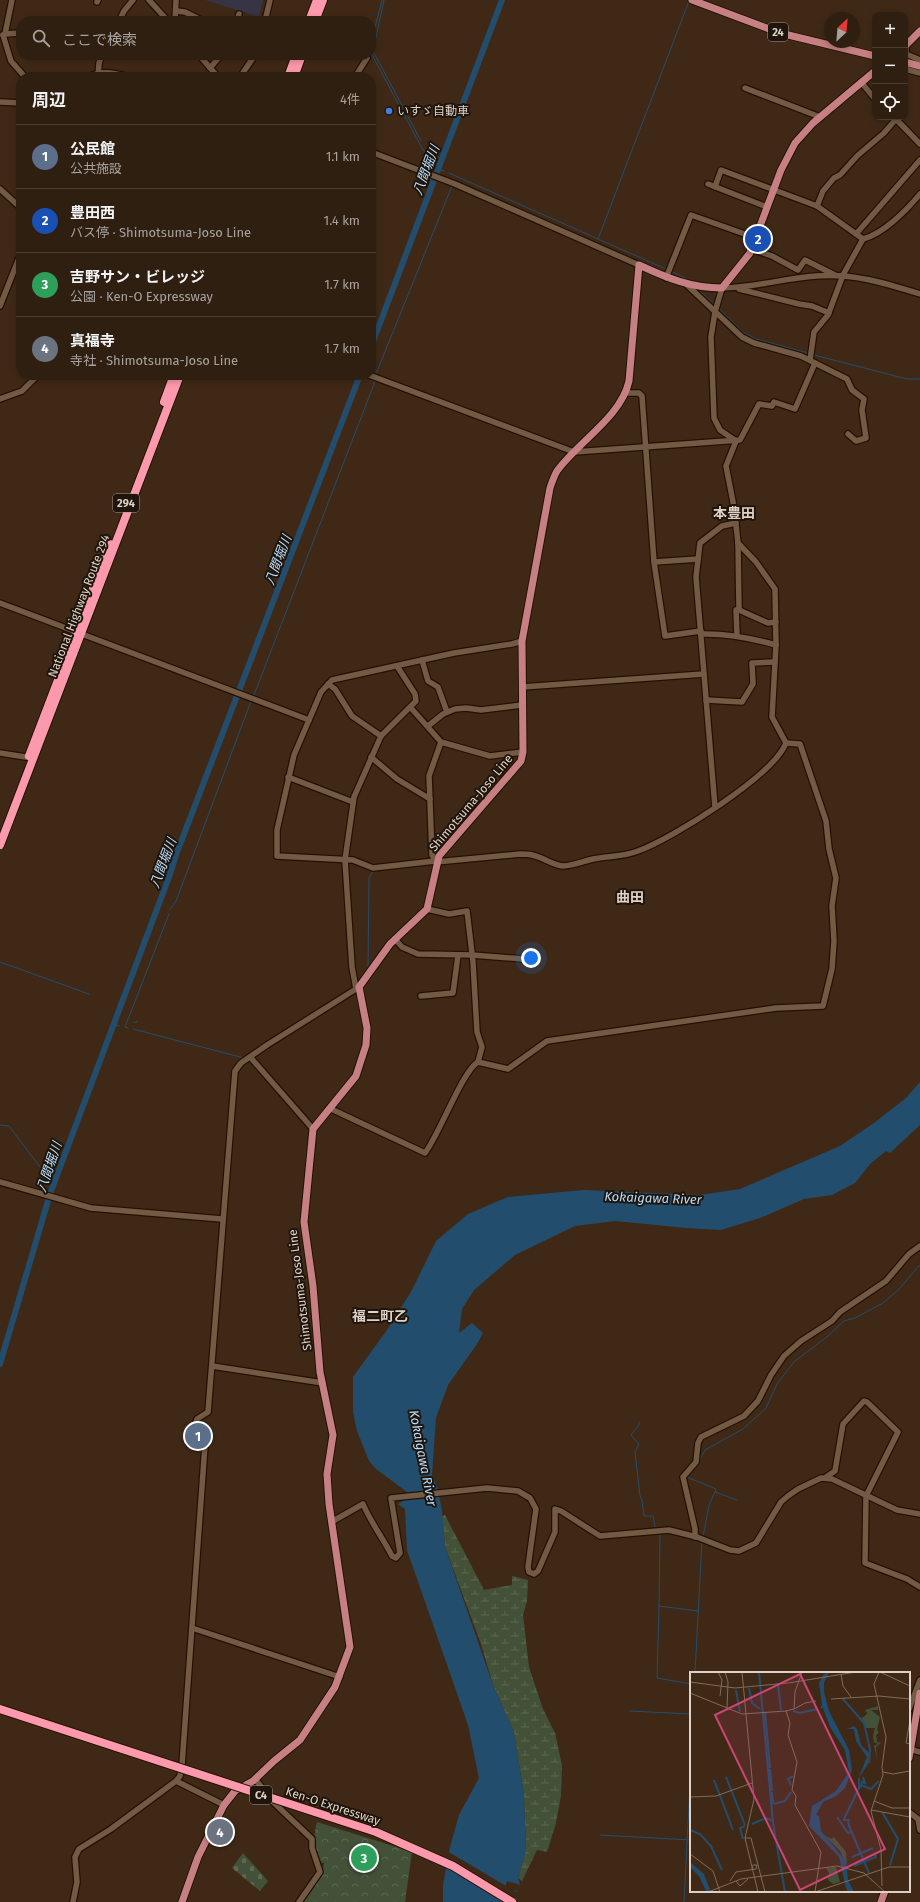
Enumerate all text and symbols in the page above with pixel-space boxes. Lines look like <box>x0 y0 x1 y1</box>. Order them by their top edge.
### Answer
north arrow <box>824 12 860 48</box>
map controls <box>872 12 908 120</box>
button: + <box>872 12 908 48</box>
search box <box>16 16 376 60</box>
road number: 24 <box>768 23 788 41</box>
icon: search <box>30 27 52 49</box>
text: ここで検索 <box>62 31 137 49</box>
button: − <box>872 48 908 84</box>
button: locate <box>872 84 908 120</box>
text: 周辺 <box>32 90 66 111</box>
text: 4件 <box>340 92 360 107</box>
place label: いすゞ自動車 <box>397 104 469 118</box>
marker: いすゞ自動車 <box>384 106 394 116</box>
text: 公民館 <box>70 140 115 158</box>
water label: 八間堀川 <box>410 141 443 197</box>
text: 1 <box>42 149 48 164</box>
text: 1.1 km <box>326 149 360 164</box>
text: 公共施設 <box>70 161 122 176</box>
text: 豊田西 <box>70 204 115 222</box>
text: 2 <box>42 213 48 228</box>
text: 1.4 km <box>324 213 360 228</box>
pin: 2 <box>745 224 771 254</box>
text: バス停 · Shimotsuma-Joso Line <box>70 225 251 240</box>
text: 吉野サン・ビレッジ <box>70 268 205 286</box>
text: 3 <box>42 277 48 292</box>
text: 1.7 km <box>324 277 360 292</box>
text: 公園 · Ken-O Expressway <box>70 289 213 304</box>
text: 真福寺 <box>70 332 115 350</box>
text: 4 <box>41 341 49 356</box>
text: 1.7 km <box>324 341 360 356</box>
text: 寺社 · Shimotsuma-Joso Line <box>70 353 238 368</box>
road number: 294 <box>113 494 139 512</box>
district label: 本豊田 <box>713 505 755 522</box>
water label: 八間堀川 <box>262 531 295 587</box>
street label: National Highway Route 294 <box>45 532 113 679</box>
street label: Shimotsuma-Joso Line <box>426 752 516 854</box>
water label: 八間堀川 <box>147 834 180 890</box>
district label: 曲田 <box>616 889 644 906</box>
your location <box>521 948 541 968</box>
water label: 八間堀川 <box>33 1138 65 1194</box>
water label: Kokaigawa River <box>604 1189 703 1207</box>
street label: Shimotsuma-Joso Line <box>286 1229 314 1351</box>
district label: 福二町乙 <box>352 1308 408 1325</box>
water label: Kokaigawa River <box>406 1409 440 1508</box>
pin: 1 <box>185 1421 211 1451</box>
inset map <box>690 1672 910 1892</box>
street label: Ken-O Expressway <box>284 1784 382 1828</box>
road number: C4 <box>250 1786 272 1804</box>
pin: 4 <box>207 1817 233 1847</box>
pin: 3 <box>351 1843 377 1873</box>

